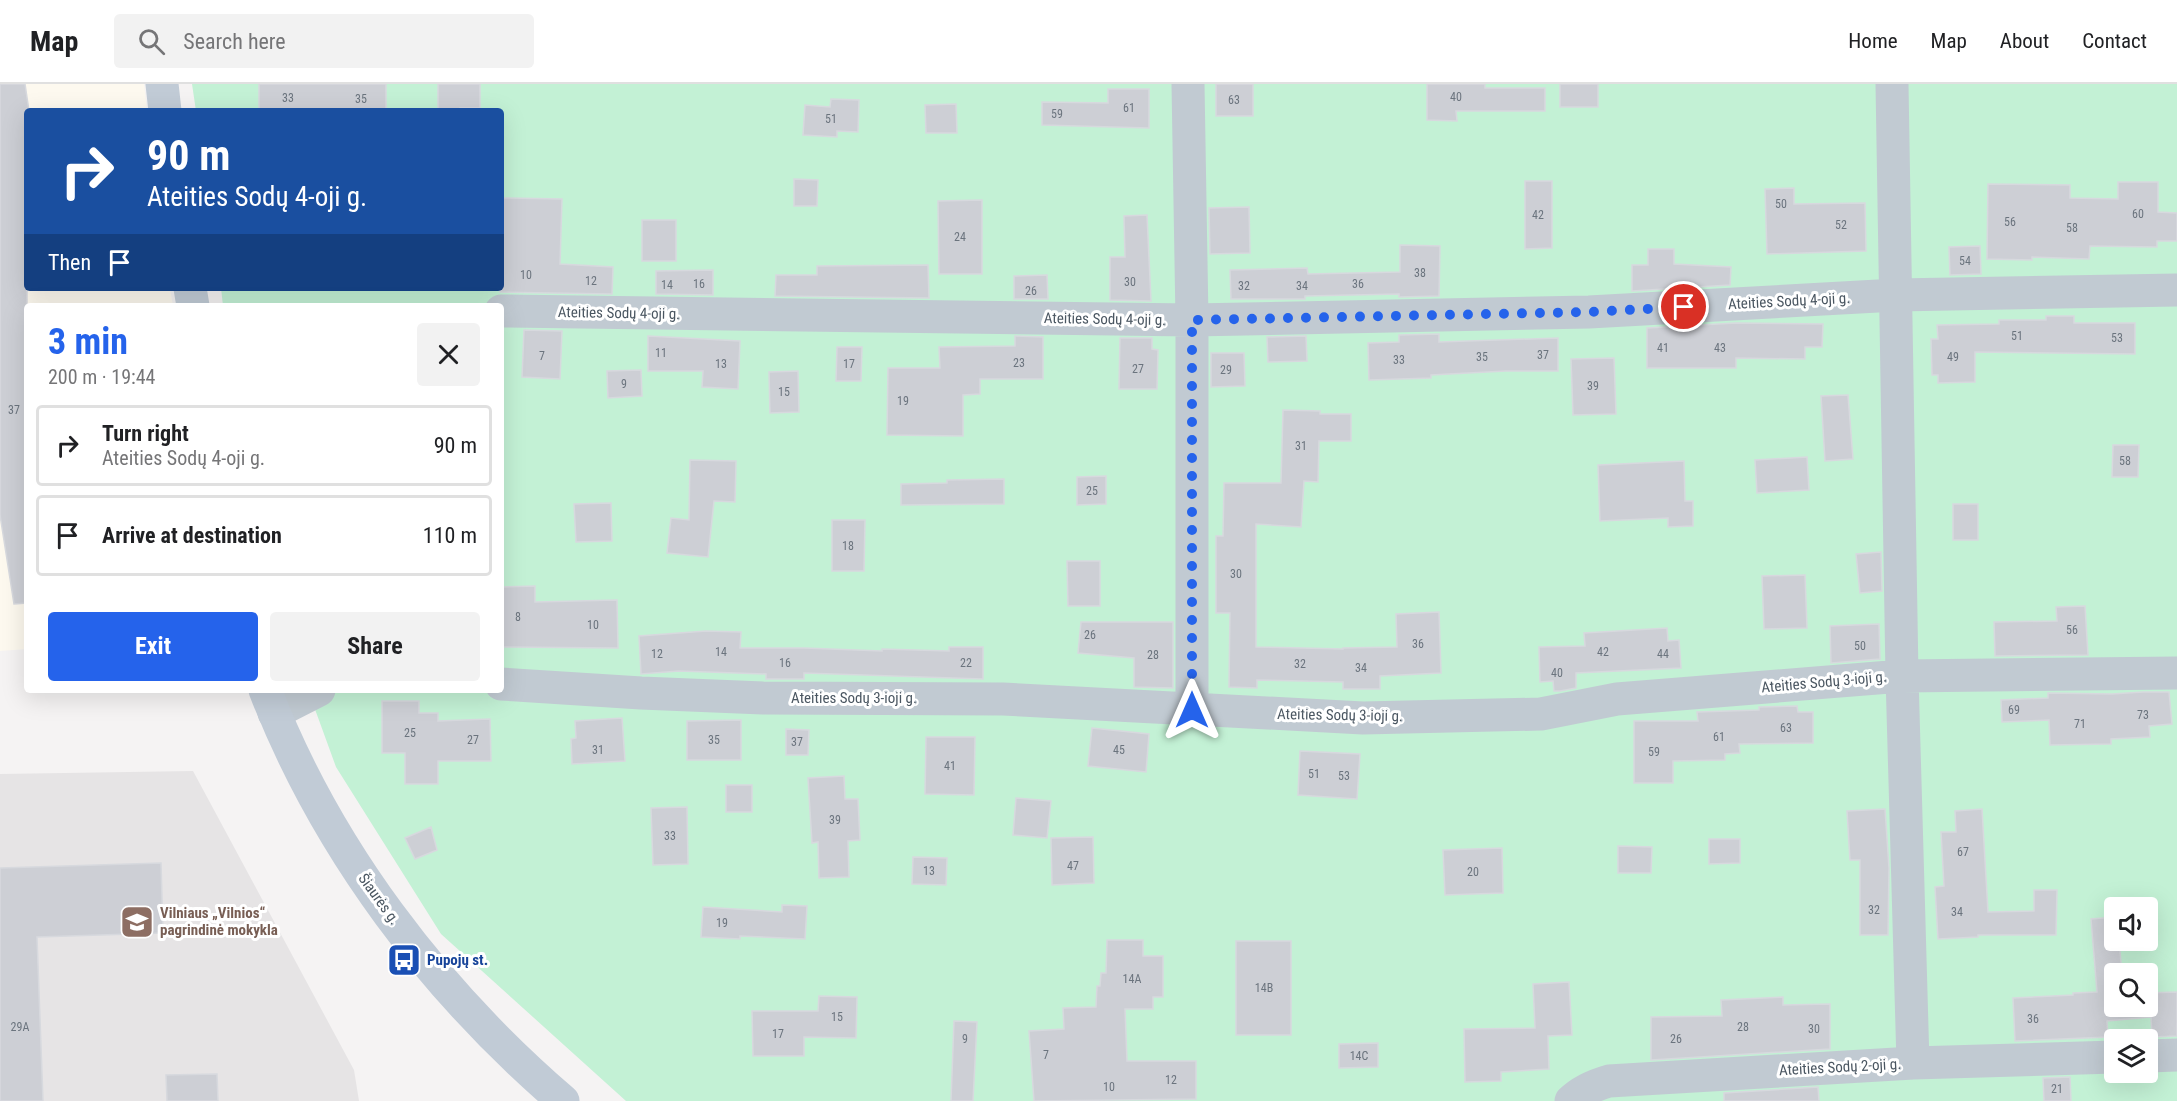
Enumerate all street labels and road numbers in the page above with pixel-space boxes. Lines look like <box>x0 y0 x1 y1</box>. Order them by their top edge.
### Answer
street label: Ateities Sodų 4-oji g. <box>1727 289 1851 313</box>
street label: Ateities Sodų 4-oji g. <box>558 303 680 323</box>
street label: Ateities Sodų 4-oji g. <box>1044 309 1166 329</box>
street label: Ateities Sodų 3-ioji g. <box>1761 668 1887 696</box>
street label: Ateities Sodų 3-ioji g. <box>791 689 917 707</box>
street label: Ateities Sodų 3-ioji g. <box>1277 705 1403 725</box>
street label: Šiaurės g. <box>354 870 404 928</box>
street label: Ateities Sodų 2-oji g. <box>1778 1055 1902 1079</box>

